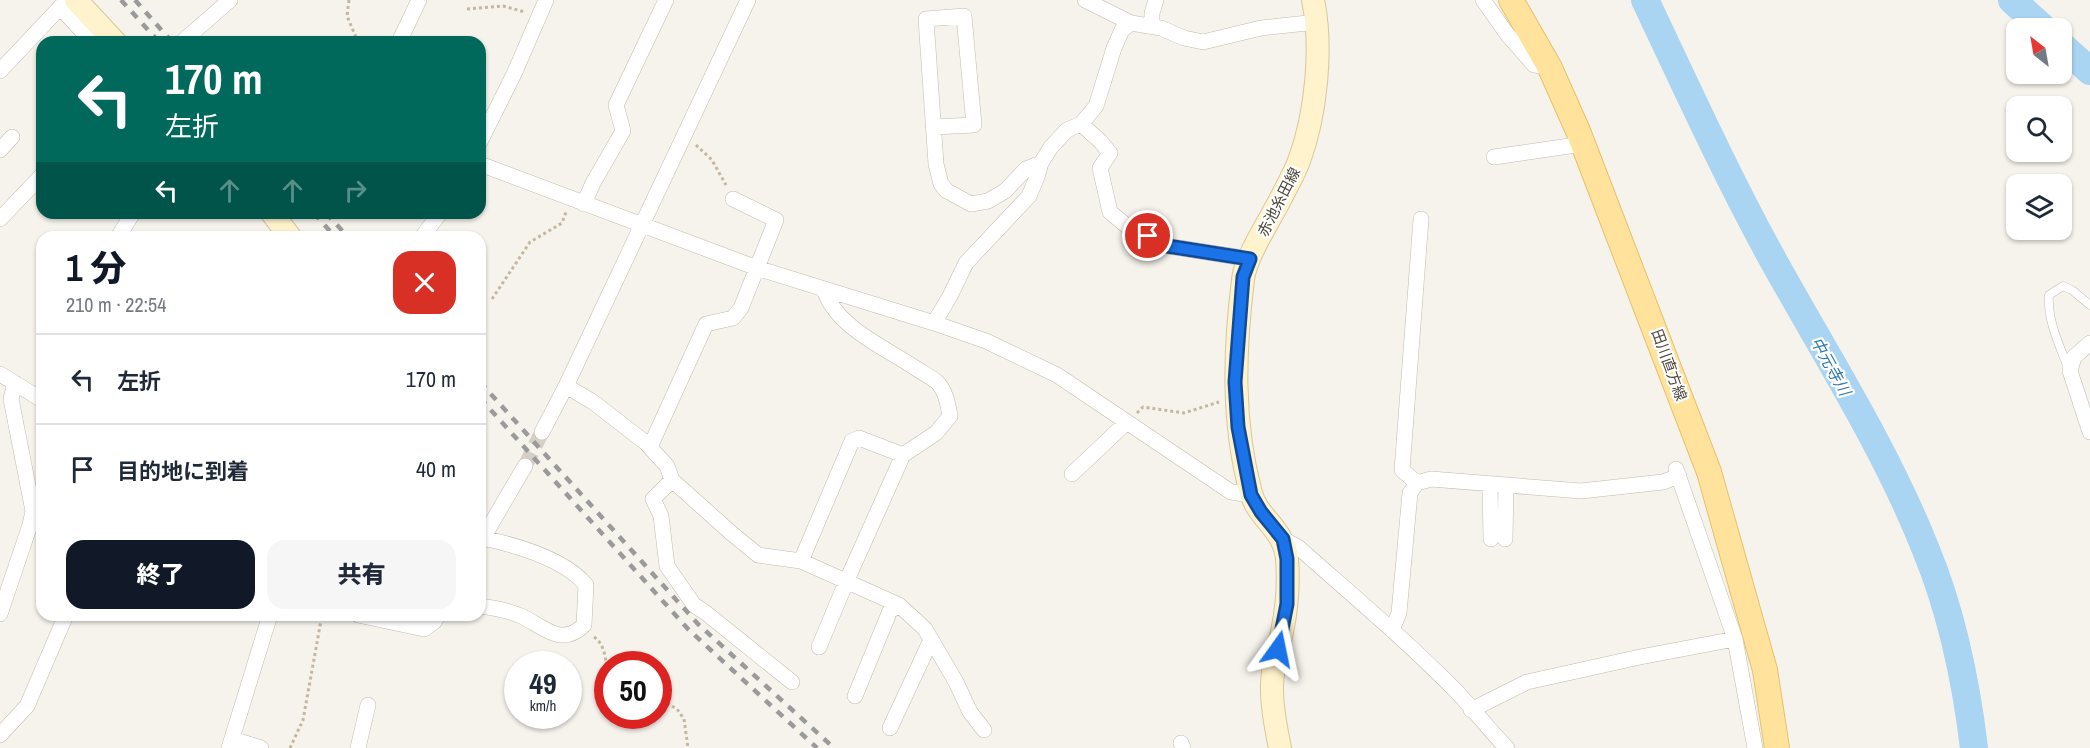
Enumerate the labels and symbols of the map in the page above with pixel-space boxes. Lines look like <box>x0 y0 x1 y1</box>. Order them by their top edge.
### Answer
north arrow <box>2006 18 2072 84</box>
street label: 赤池糸田線 <box>1252 164 1305 240</box>
pin <box>1122 210 1173 261</box>
street label: 田川直方線 <box>1647 326 1692 404</box>
water label: 中元寺川 <box>1806 333 1857 401</box>
position arrow <box>1246 617 1310 681</box>
speed limit sign: 50 <box>594 651 672 729</box>

